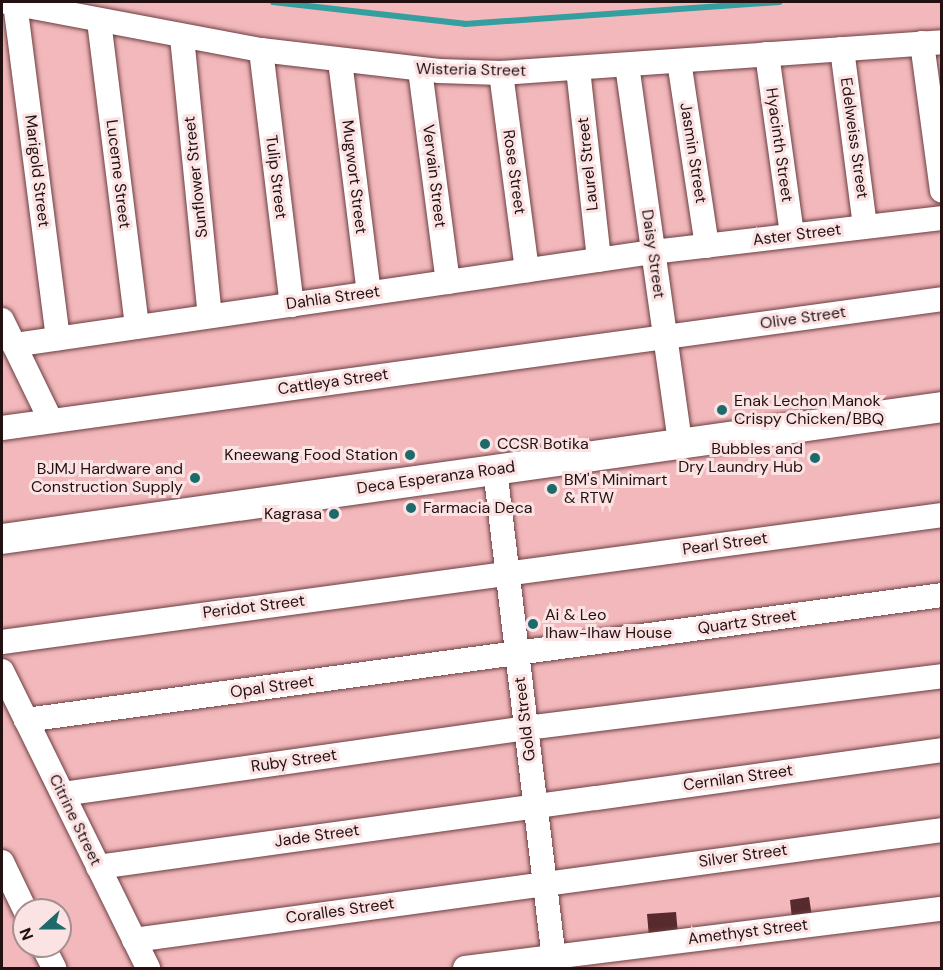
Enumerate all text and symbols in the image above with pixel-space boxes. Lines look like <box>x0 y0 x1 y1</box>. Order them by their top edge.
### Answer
street label: Wisteria Street <box>416 59 526 81</box>
street label: Edelweiss Street <box>836 76 872 200</box>
street label: Hyacinth Street <box>761 87 797 203</box>
street label: Jasmin Street <box>676 101 710 205</box>
street label: Marigold Street <box>21 114 53 228</box>
street label: Sunflower Street <box>180 115 212 239</box>
street label: Laurel Street <box>574 116 602 212</box>
street label: Lucerne Street <box>102 118 134 230</box>
street label: Mugwort Street <box>337 119 371 235</box>
street label: Vervain Street <box>418 123 450 229</box>
street label: Rose Street <box>499 128 529 216</box>
street label: Tulip Street <box>261 134 291 220</box>
street label: Daisy Street <box>637 208 669 300</box>
street label: Aster Street <box>752 220 842 250</box>
street label: Dahlia Street <box>285 282 381 314</box>
street label: Olive Street <box>759 302 847 334</box>
street label: Cattleya Street <box>276 365 390 399</box>
place label: Enak Lechon Manok Crispy Chicken/BBQ <box>734 391 884 429</box>
marker: Enak Lechon Manok Crispy Chicken/BBQ <box>715 403 729 417</box>
place label: CCSR Botika <box>497 434 589 454</box>
marker: CCSR Botika <box>478 437 492 451</box>
place label: Bubbles and Dry Laundry Hub <box>678 439 803 477</box>
place label: Kneewang Food Station <box>224 445 398 465</box>
marker: Kneewang Food Station <box>403 448 417 462</box>
marker: Bubbles and Dry Laundry Hub <box>808 451 822 465</box>
street label: Deca Esperanza Road <box>356 457 516 499</box>
place label: BJMJ Hardware and Construction Supply <box>31 459 183 497</box>
place label: BM's Minimart & RTW <box>564 470 667 508</box>
marker: BJMJ Hardware and Construction Supply <box>188 471 202 485</box>
marker: BM's Minimart & RTW <box>545 482 559 496</box>
place label: Farmacia Deca <box>423 498 533 518</box>
marker: Farmacia Deca <box>404 501 418 515</box>
place label: Kagrasa <box>264 504 322 524</box>
marker: Kagrasa <box>327 507 341 521</box>
street label: Pearl Street <box>681 529 769 559</box>
street label: Peridot Street <box>202 591 306 623</box>
place label: Ai & Leo Ihaw-Ihaw House <box>545 605 672 643</box>
street label: Quartz Street <box>696 606 798 638</box>
marker: Ai & Leo Ihaw-Ihaw House <box>526 617 540 631</box>
street label: Opal Street <box>229 672 315 702</box>
street label: Gold Street <box>510 676 540 762</box>
street label: Ruby Street <box>250 745 338 777</box>
street label: Cernilan Street <box>682 761 794 795</box>
street label: Citrine Street <box>45 771 105 869</box>
street label: Jade Street <box>273 821 361 851</box>
street label: Silver Street <box>697 840 789 872</box>
street label: Coralles Street <box>284 894 396 928</box>
north arrow <box>12 898 72 958</box>
street label: Amethyst Street <box>687 915 809 949</box>
text: N <box>15 925 38 943</box>

